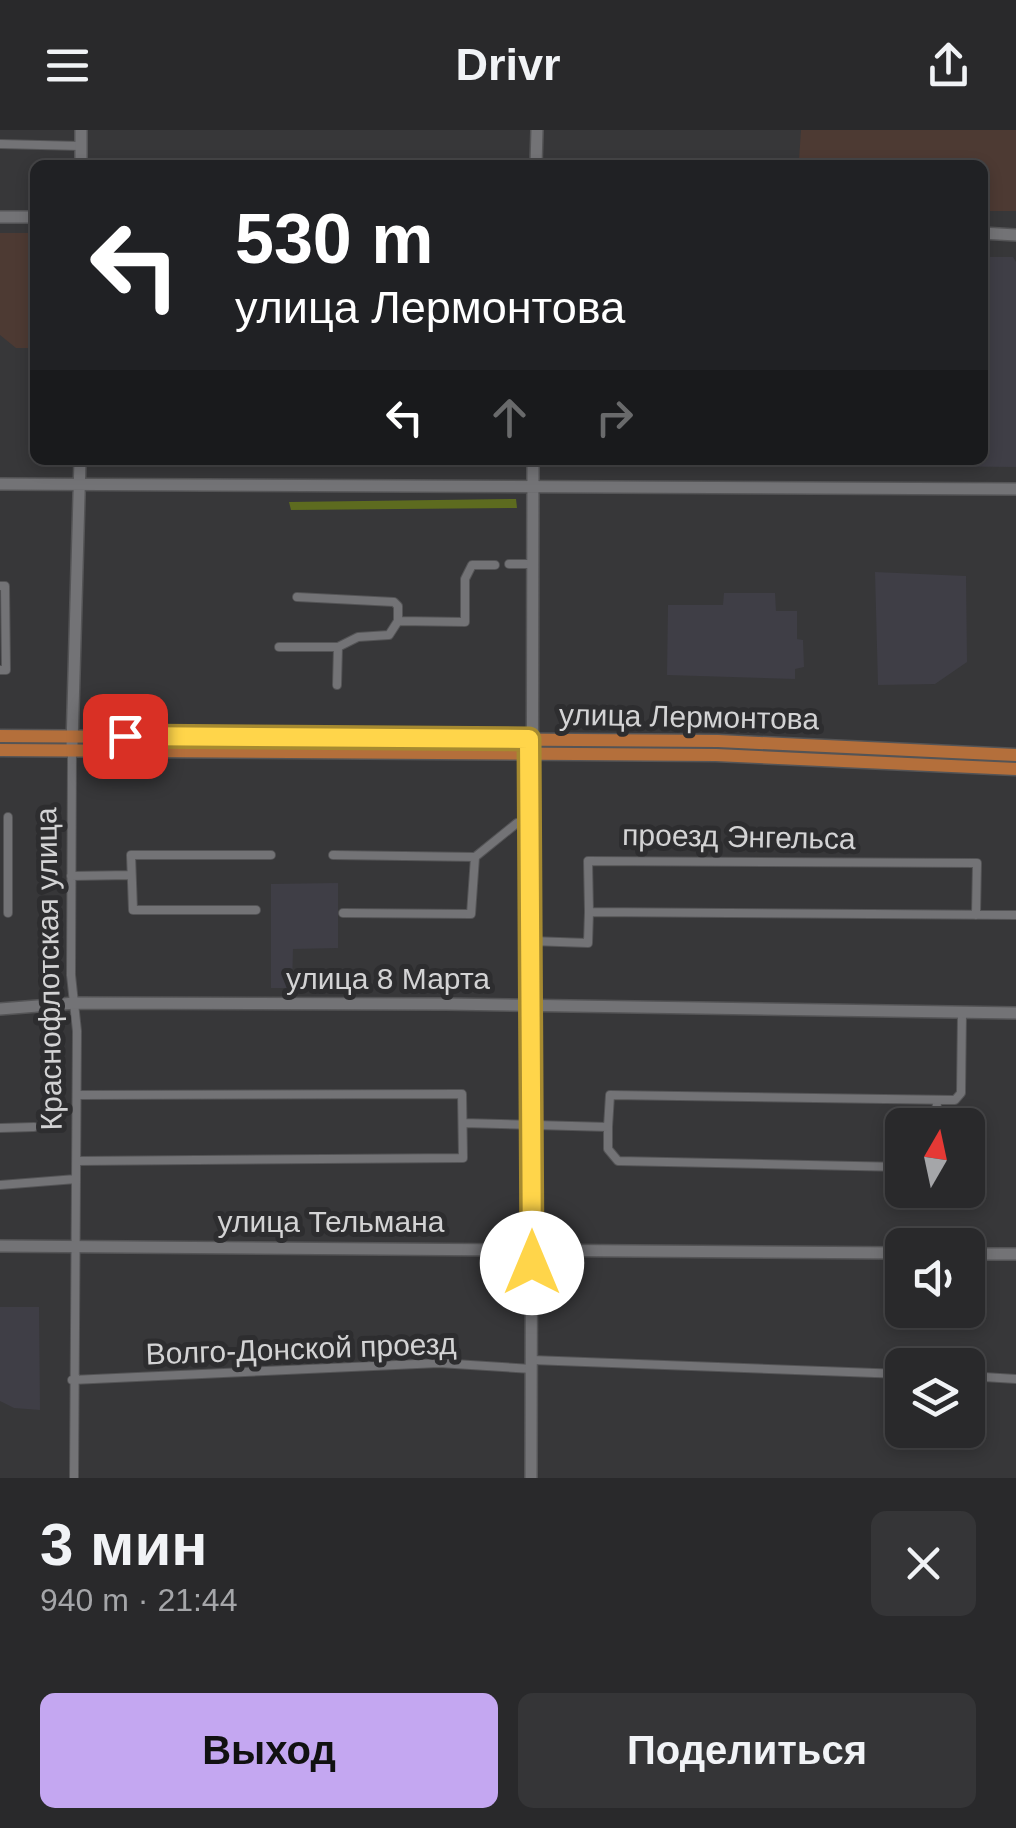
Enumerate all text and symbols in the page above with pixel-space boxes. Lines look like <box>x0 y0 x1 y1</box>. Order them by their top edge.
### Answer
icon: menu <box>40 38 95 93</box>
icon: share <box>921 38 976 93</box>
text: Drivr <box>455 39 561 90</box>
icon: left <box>70 200 200 330</box>
text: 530 m <box>235 200 433 278</box>
text: улица Лермонтова <box>235 282 625 333</box>
icon: left <box>377 390 432 445</box>
icon: ahead <box>482 390 537 445</box>
icon: right <box>587 390 642 445</box>
pin <box>83 694 168 779</box>
street label: улица Лермонтова <box>559 698 820 735</box>
icon: arrive <box>98 709 153 764</box>
street label: Краснофлотская улица <box>29 807 68 1131</box>
street label: проезд Энгельса <box>622 818 856 855</box>
street label: улица 8 Марта <box>286 962 490 995</box>
north arrow <box>885 1108 985 1208</box>
map controls <box>885 1108 985 1448</box>
street label: улица Тельмана <box>218 1205 445 1238</box>
position arrow <box>480 1211 584 1315</box>
button: sound <box>885 1228 985 1328</box>
street label: Волго-Донской проезд <box>145 1327 457 1370</box>
button: layers <box>885 1348 985 1448</box>
text: 3 мин <box>40 1511 208 1578</box>
button: close <box>871 1511 976 1616</box>
text: 940 m · 21:44 <box>40 1582 237 1618</box>
button: Выход <box>40 1693 498 1808</box>
button: Поделиться <box>518 1693 976 1808</box>

